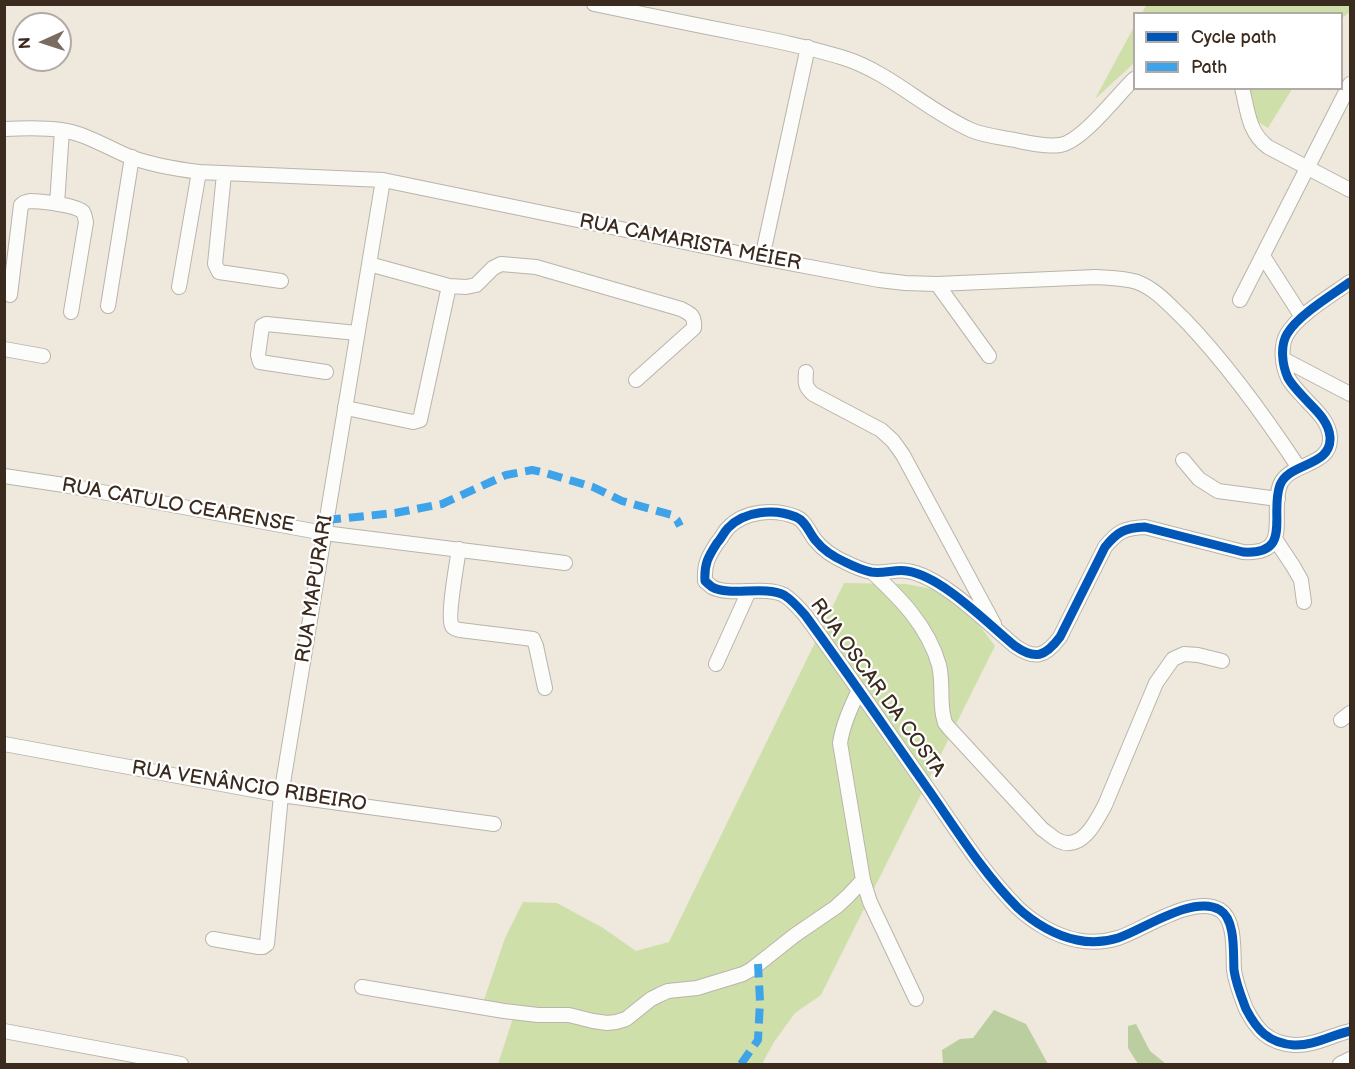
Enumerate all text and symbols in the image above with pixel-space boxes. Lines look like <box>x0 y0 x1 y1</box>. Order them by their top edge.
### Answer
north arrow <box>12 12 72 72</box>
legend <box>1133 12 1343 90</box>
text: Cycle path <box>1191 27 1277 48</box>
text: N <box>16 36 35 49</box>
text: Path <box>1191 57 1227 78</box>
street label: RUA CAMARISTA MÉIER <box>577 210 803 276</box>
street label: RUA CATULO CEARENSE <box>60 474 296 538</box>
street label: RUA MAPURARI <box>291 513 339 665</box>
street label: RUA OSCAR DA COSTA <box>804 594 950 782</box>
street label: RUA VENÂNCIO RIBEIRO <box>130 757 368 817</box>

